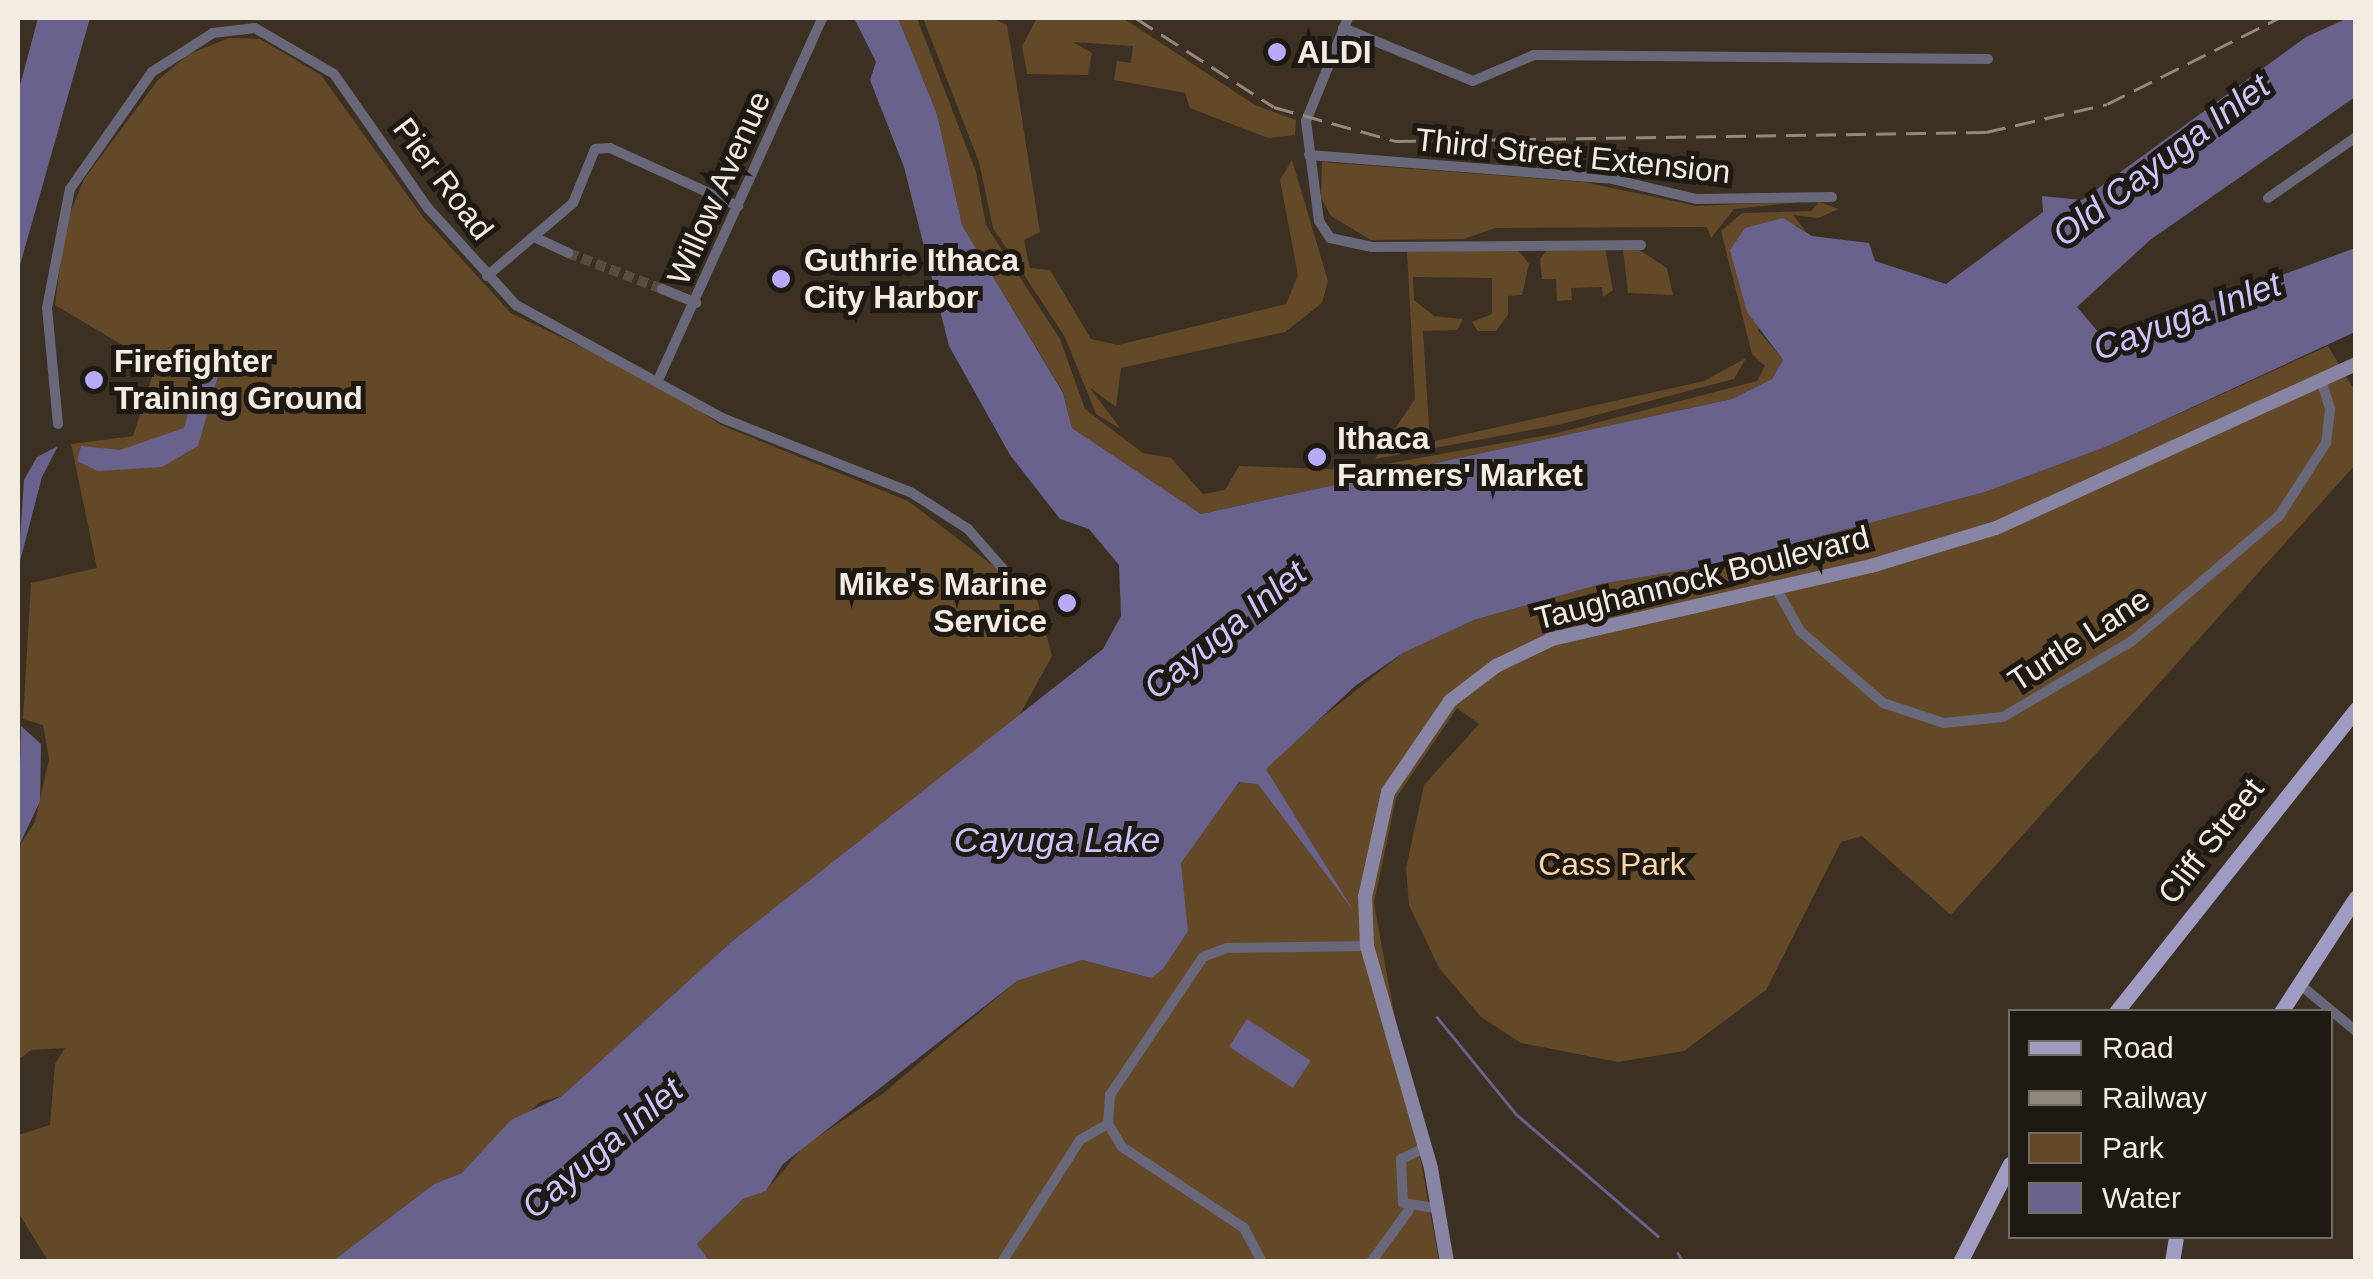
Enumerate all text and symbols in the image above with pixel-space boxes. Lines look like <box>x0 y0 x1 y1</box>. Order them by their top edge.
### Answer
place label: ALDI <box>1297 33 1372 71</box>
marker: ALDI <box>1266 41 1288 63</box>
water label: Old Cayuga Inlet <box>2044 65 2278 255</box>
street label: Willow Avenue <box>659 85 779 291</box>
street label: Pier Road <box>385 111 501 247</box>
street label: Third Street Extension <box>1414 120 1732 192</box>
place label: Guthrie Ithaca City Harbor <box>804 242 1019 317</box>
water label: Cayuga Inlet <box>2087 263 2287 369</box>
marker: Guthrie Ithaca City Harbor <box>768 266 794 292</box>
place label: Firefighter Training Ground <box>114 343 363 418</box>
marker: Firefighter Training Ground <box>83 369 105 391</box>
place label: Ithaca Farmers' Market <box>1337 420 1583 495</box>
marker: Ithaca Farmers' Market <box>1306 446 1328 468</box>
street label: Taughannock Boulevard <box>1531 518 1873 638</box>
water label: Cayuga Inlet <box>1135 552 1315 708</box>
place label: Mike's Marine Service <box>838 566 1047 641</box>
street label: Turtle Lane <box>2001 580 2157 700</box>
marker: Mike's Marine Service <box>1056 592 1078 614</box>
street label: Cliff Street <box>2150 771 2272 911</box>
water label: Cayuga Lake <box>954 819 1160 861</box>
park label: Cass Park <box>1538 845 1686 883</box>
legend <box>2008 1009 2333 1239</box>
text: Road <box>2102 1031 2174 1064</box>
water label: Cayuga Inlet <box>513 1069 691 1227</box>
text: Railway <box>2102 1081 2207 1114</box>
text: Park <box>2102 1131 2164 1164</box>
text: Water <box>2102 1181 2181 1214</box>

